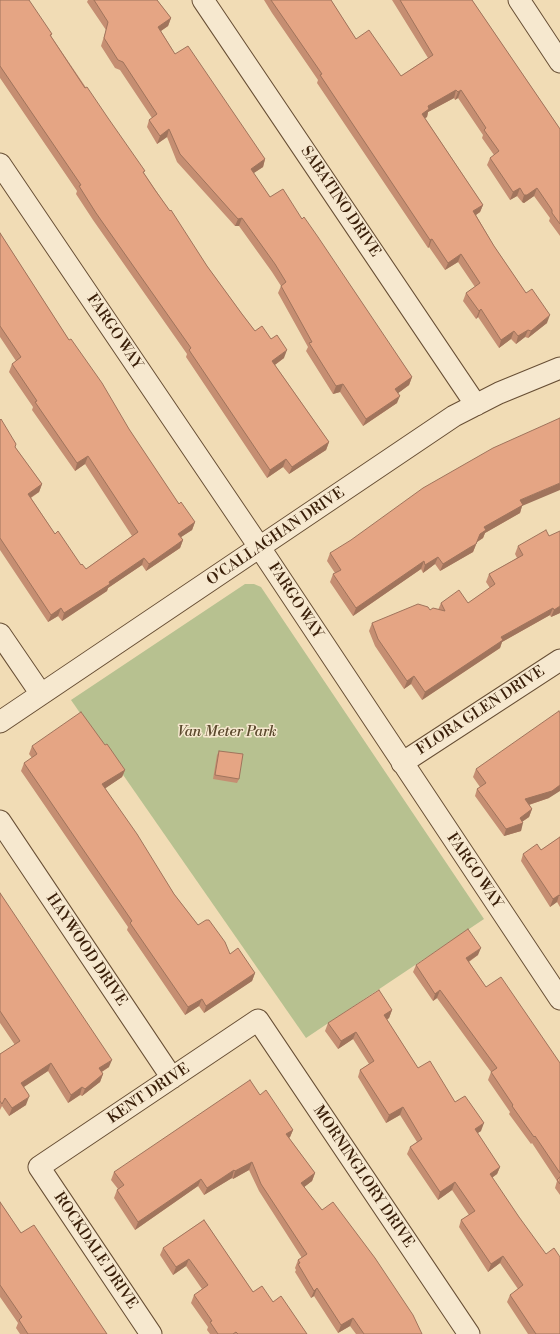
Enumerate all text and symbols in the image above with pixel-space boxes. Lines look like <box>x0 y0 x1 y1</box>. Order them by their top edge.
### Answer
street label: SABATINO DRIVE <box>296 143 384 261</box>
street label: FARGO WAY <box>82 291 146 373</box>
street label: O'CALLAGHAN DRIVE <box>204 484 348 590</box>
street label: FARGO WAY <box>264 560 326 642</box>
street label: FLORA GLEN DRIVE <box>413 663 549 759</box>
park label: Van Meter Park <box>177 723 277 741</box>
street label: FARGO WAY <box>442 830 506 912</box>
street label: HAYWOOD DRIVE <box>42 890 130 1010</box>
street label: KENT DRIVE <box>105 1060 193 1128</box>
street label: MORNINGLORY DRIVE <box>309 1103 417 1251</box>
street label: ROCKDALE DRIVE <box>49 1189 141 1313</box>

